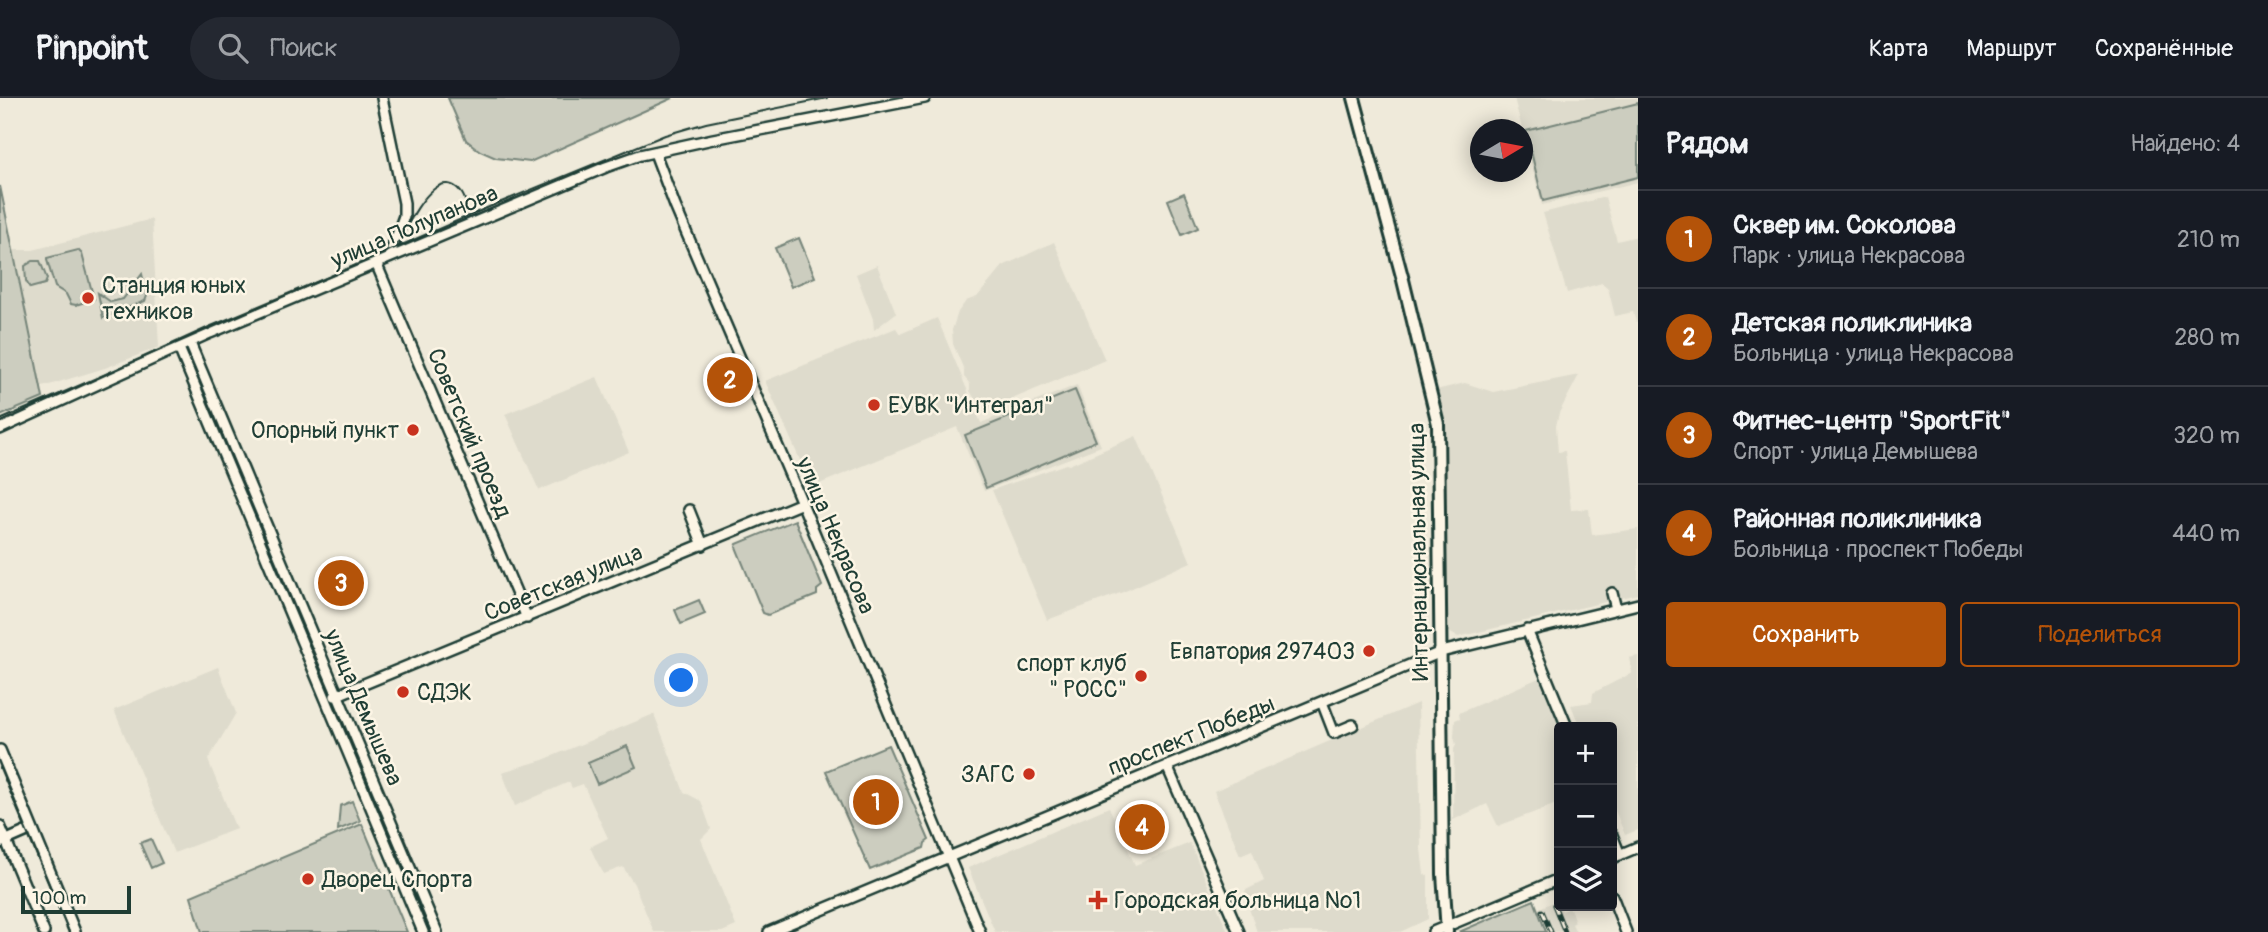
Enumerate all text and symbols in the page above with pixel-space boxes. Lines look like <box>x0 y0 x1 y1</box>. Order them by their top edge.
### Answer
search box <box>190 17 680 80</box>
text: Pinpoint <box>35 28 148 69</box>
icon: search <box>214 29 252 67</box>
text: Поиск <box>270 32 338 64</box>
text: Карта <box>1869 34 1928 63</box>
text: Маршрут <box>1966 34 2057 63</box>
text: Сохранённые <box>2095 34 2233 63</box>
north arrow <box>1470 119 1533 182</box>
text: Рядом <box>1666 125 1749 162</box>
text: Найдено: 4 <box>2130 129 2240 158</box>
street label: улица Полупанова <box>325 178 502 275</box>
text: Сквер им. Соколова <box>1733 209 1956 241</box>
text: 1 <box>1685 225 1694 254</box>
text: 210 m <box>2177 225 2240 254</box>
text: Парк · улица Некрасова <box>1733 241 1965 270</box>
place label: Станция юных техников <box>102 271 246 326</box>
marker: Станция юных техников <box>80 290 96 306</box>
text: Детская поликлиника <box>1733 307 1972 339</box>
text: 2 <box>1683 323 1695 352</box>
text: 280 m <box>2174 323 2240 352</box>
text: Больница · улица Некрасова <box>1733 339 2014 368</box>
street label: Советский проезд <box>421 344 518 523</box>
pin: 2 <box>707 354 753 406</box>
place label: ЕУВК "Интеграл" <box>888 391 1053 420</box>
marker: ЕУВК "Интеграл" <box>866 397 882 413</box>
text: Фитнес-центр "SportFit" <box>1733 405 2011 437</box>
place label: Опорный пункт <box>251 416 399 445</box>
text: 3 <box>1683 421 1695 450</box>
text: 320 m <box>2173 421 2240 450</box>
marker: Опорный пункт <box>405 422 421 438</box>
street label: Интернациональная улица <box>1402 423 1435 681</box>
text: Спорт · улица Демышева <box>1733 437 1978 466</box>
street label: улица Некрасова <box>789 451 882 618</box>
text: Районная поликлиника <box>1733 503 1982 535</box>
text: 4 <box>1682 519 1696 548</box>
text: 440 m <box>2172 519 2240 548</box>
text: Больница · проспект Победы <box>1733 535 2023 564</box>
street label: Советская улица <box>480 538 647 627</box>
pin: 3 <box>318 557 364 609</box>
button: Сохранить <box>1666 602 1946 667</box>
button: Поделиться <box>1960 602 2240 667</box>
street label: улица Демышева <box>317 624 410 790</box>
place label: Евпатория 297403 <box>1170 637 1355 666</box>
marker: Евпатория 297403 <box>1361 643 1377 659</box>
place label: спорт клуб " РОСС" <box>1017 649 1127 704</box>
your location <box>664 663 698 697</box>
marker: спорт клуб " РОСС" <box>1133 668 1149 684</box>
place label: СДЭК <box>417 678 472 707</box>
marker: СДЭК <box>395 684 411 700</box>
street label: проспект Победы <box>1104 689 1279 782</box>
map controls <box>1554 722 1617 911</box>
button: + <box>1554 722 1617 785</box>
place label: ЗАГС <box>961 760 1015 789</box>
marker: ЗАГС <box>1021 766 1037 782</box>
pin: 1 <box>853 776 899 828</box>
button: − <box>1554 785 1617 848</box>
pin: 4 <box>1119 801 1165 853</box>
button: layers <box>1554 848 1617 911</box>
place label: Дворец Спорта <box>321 865 472 894</box>
marker: Дворец Спорта <box>300 871 316 887</box>
scale bar <box>21 883 131 915</box>
text: 100 m <box>32 886 86 910</box>
place label: Городская больница №1 <box>1114 886 1361 915</box>
marker: Городская больница №1 <box>1088 890 1108 910</box>

